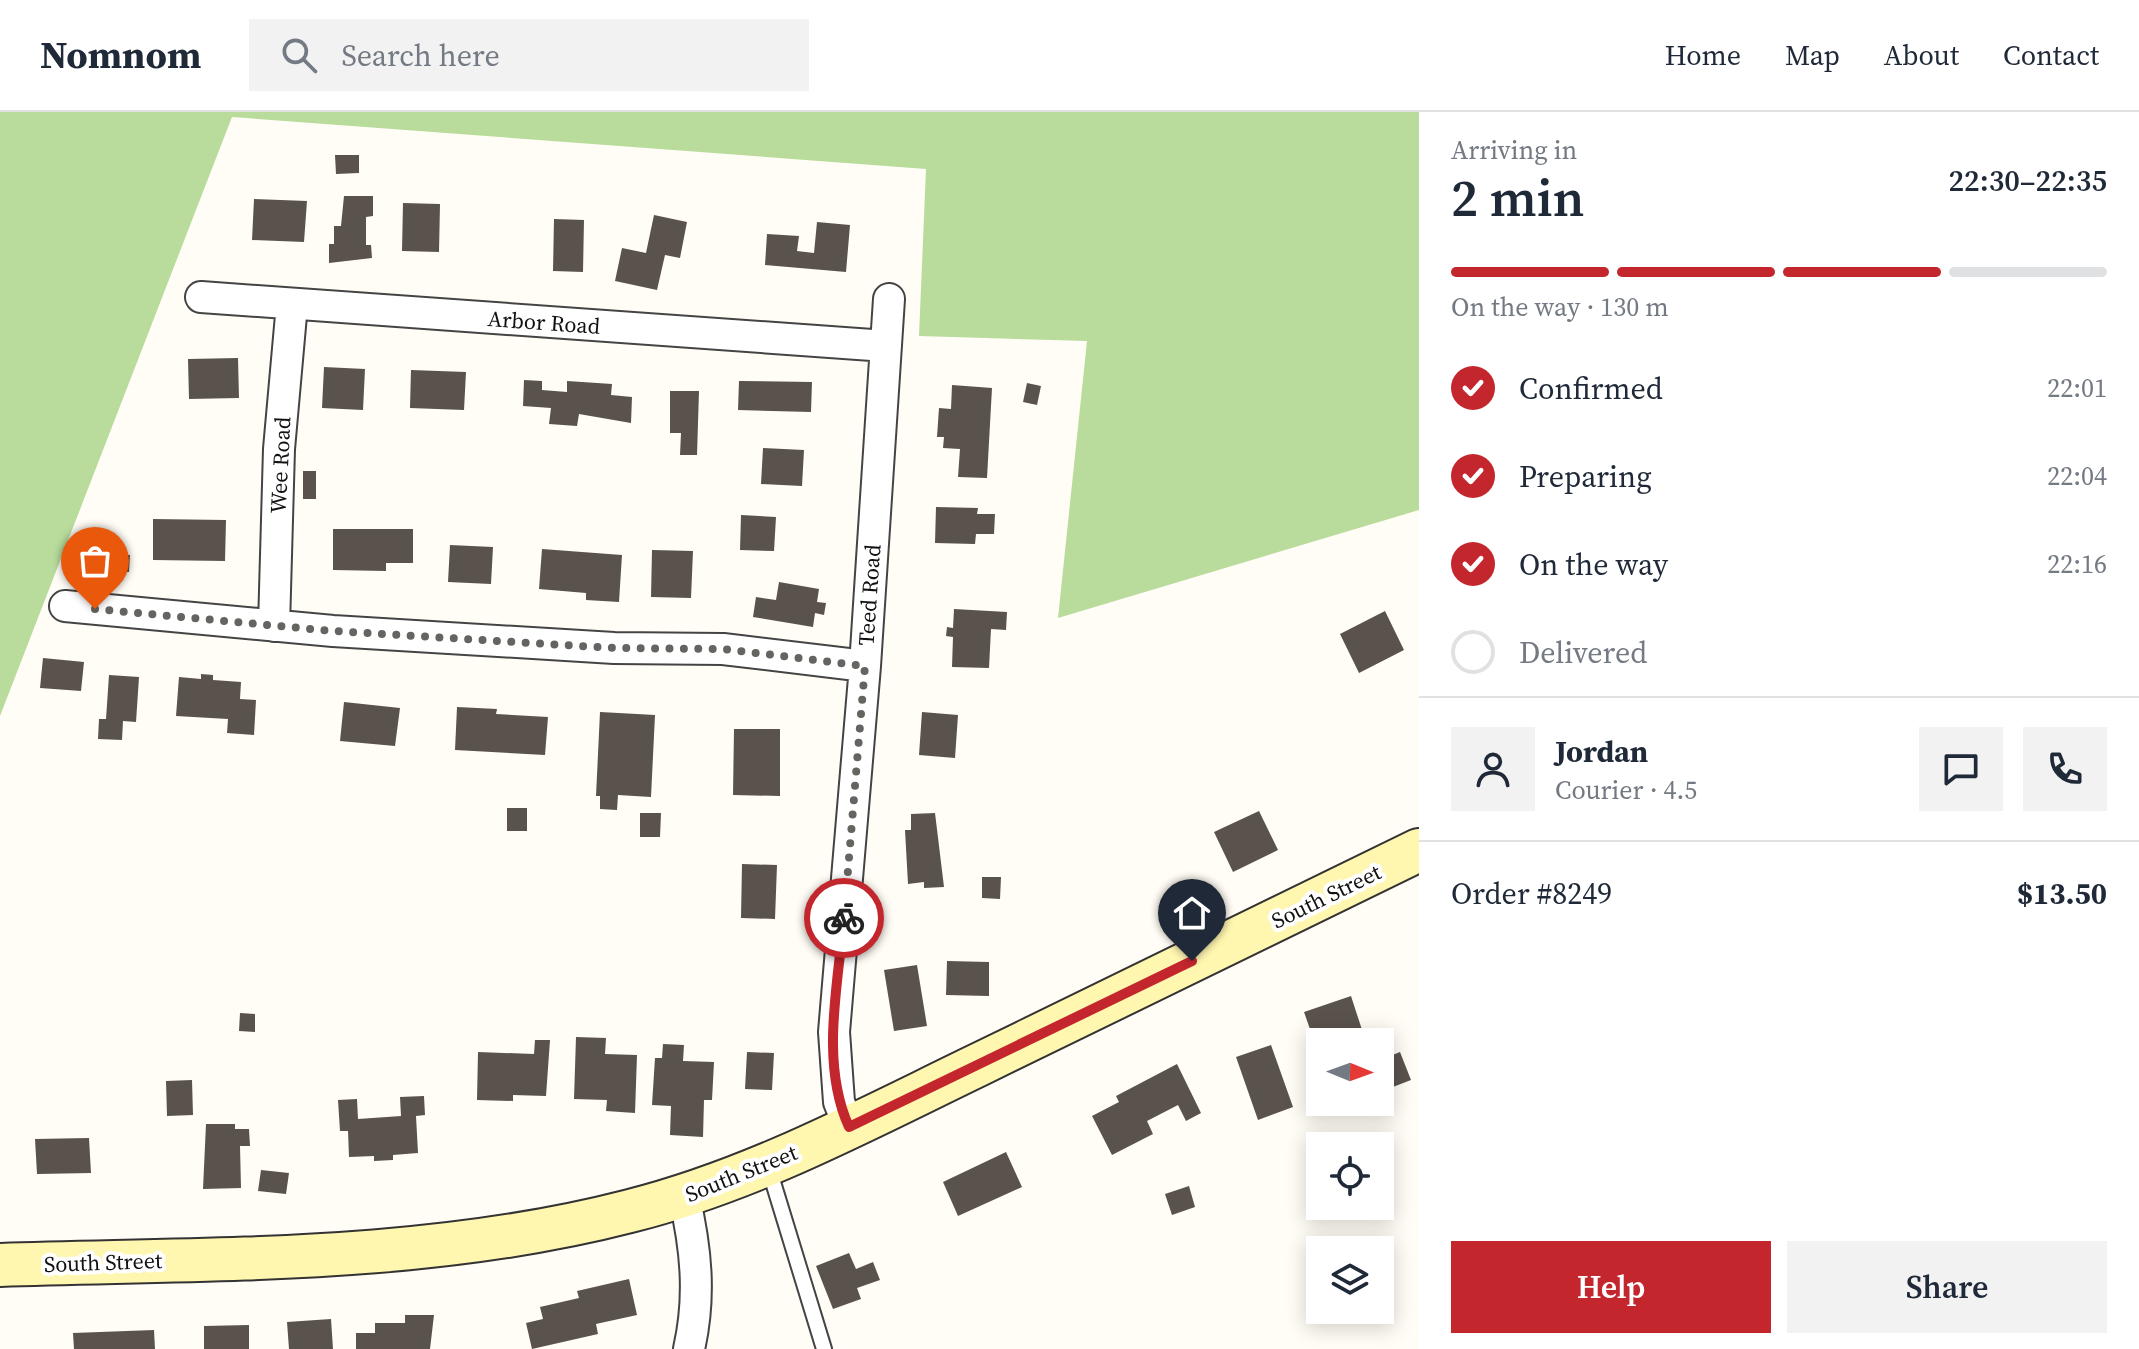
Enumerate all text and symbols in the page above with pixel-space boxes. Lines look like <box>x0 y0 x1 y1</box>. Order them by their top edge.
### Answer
search box <box>249 19 809 91</box>
text: Nomnom <box>40 29 201 81</box>
icon: search <box>277 33 321 77</box>
text: Search here <box>341 35 500 76</box>
text: Home <box>1665 36 1741 74</box>
text: Map <box>1785 36 1840 74</box>
text: About <box>1884 36 1959 74</box>
text: Contact <box>2003 36 2099 74</box>
text: Arriving in <box>1451 132 1577 168</box>
text: 22:30–22:35 <box>1948 160 2107 201</box>
text: 2 min <box>1451 162 1584 233</box>
text: On the way · 130 m <box>1451 289 1669 325</box>
street label: Arbor Road <box>487 303 602 341</box>
icon: check <box>1451 366 1495 410</box>
text: Confirmed <box>1519 368 1663 409</box>
text: 22:01 <box>2047 370 2107 406</box>
street label: Wee Road <box>262 415 298 514</box>
icon: check <box>1451 454 1495 498</box>
text: Preparing <box>1519 456 1652 497</box>
text: 22:04 <box>2047 458 2107 494</box>
pin <box>61 527 129 609</box>
icon: bag <box>73 539 117 583</box>
icon: check <box>1451 542 1495 586</box>
street label: Teed Road <box>850 543 888 647</box>
text: On the way <box>1519 544 1668 585</box>
text: 22:16 <box>2047 546 2107 582</box>
text: Delivered <box>1519 632 1647 673</box>
button: person <box>1451 727 1535 811</box>
button: chat <box>1919 727 2003 811</box>
button: phone <box>2023 727 2107 811</box>
text: Jordan <box>1555 731 1648 772</box>
text: Courier · 4.5 <box>1555 772 1697 808</box>
street label: South Street <box>1266 856 1387 935</box>
text: Order #8249 <box>1451 873 1612 914</box>
text: $13.50 <box>2017 873 2107 914</box>
courier <box>804 878 884 958</box>
pin <box>1158 879 1226 961</box>
icon: home <box>1170 891 1214 935</box>
icon: bike <box>822 896 866 940</box>
north arrow <box>1306 1028 1394 1116</box>
map controls <box>1306 1028 1394 1324</box>
button: locate <box>1306 1132 1394 1220</box>
street label: South Street <box>681 1137 802 1209</box>
button: layers <box>1306 1236 1394 1324</box>
button: Help <box>1451 1241 1771 1333</box>
button: Share <box>1787 1241 2107 1333</box>
street label: South Street <box>43 1245 163 1279</box>

